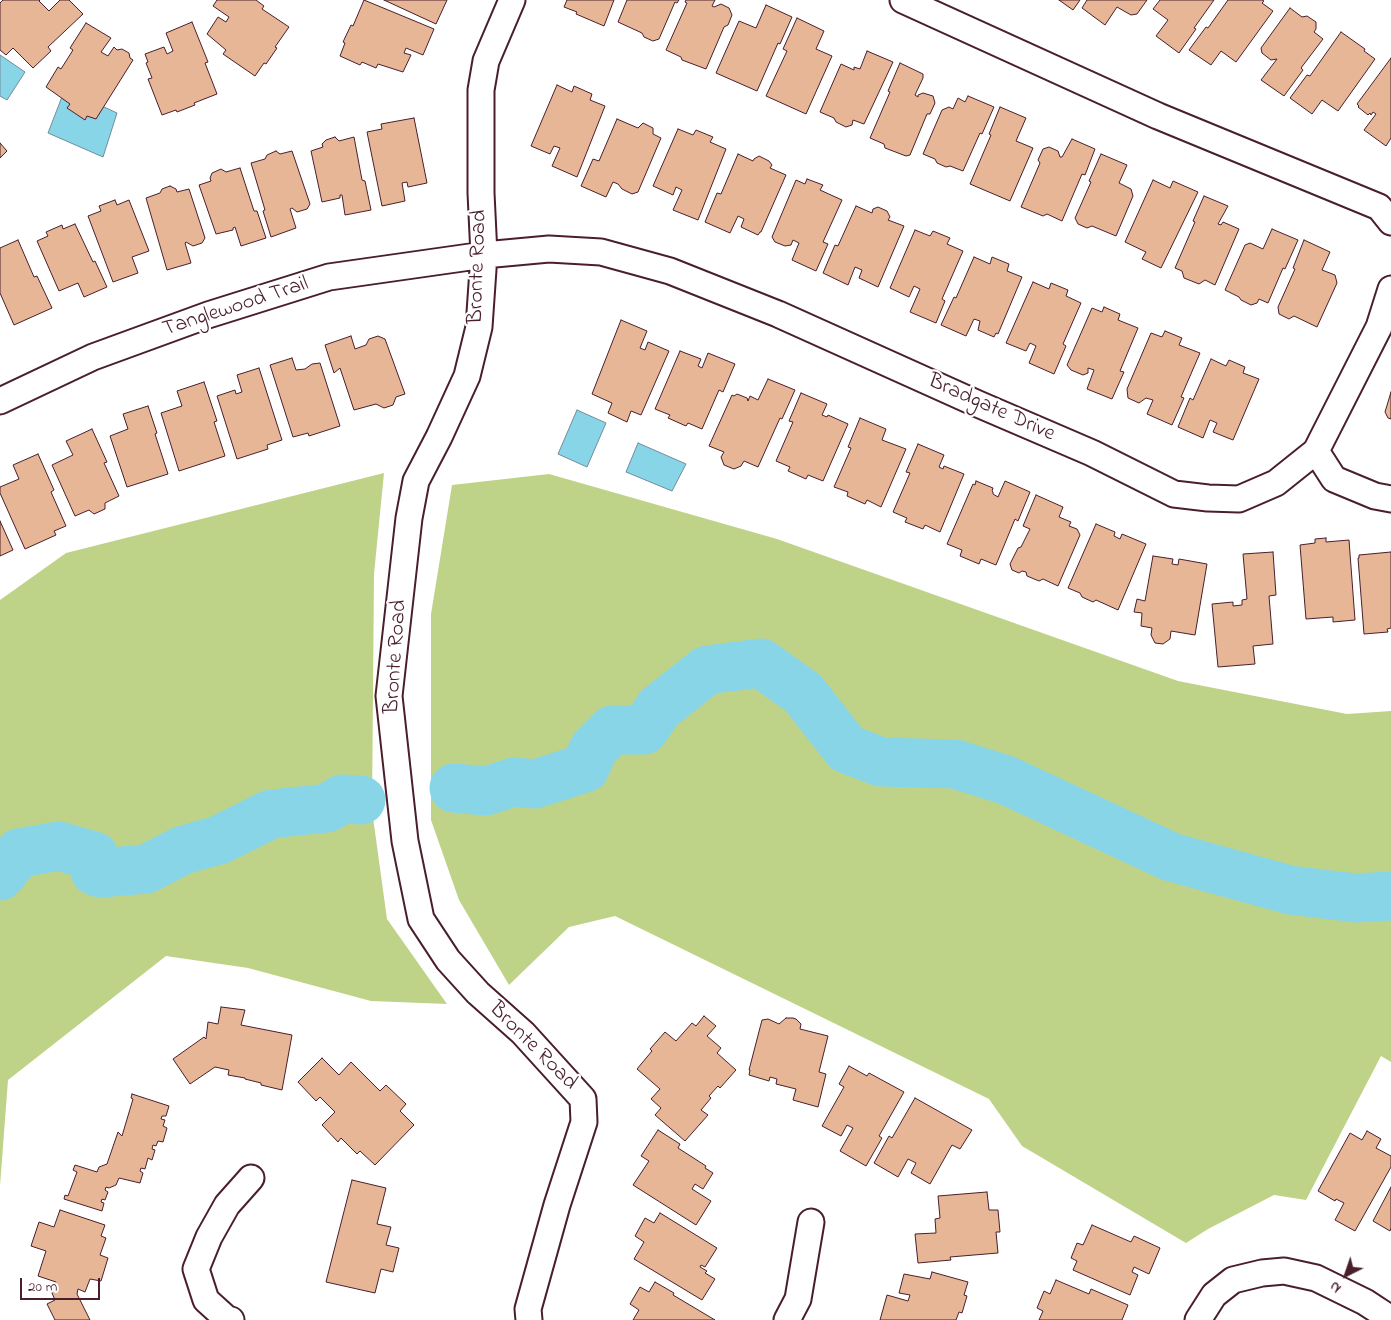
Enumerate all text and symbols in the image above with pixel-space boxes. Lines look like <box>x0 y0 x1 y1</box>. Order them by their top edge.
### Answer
street label: Bronte Road <box>464 209 494 325</box>
street label: Tanglewood Trail <box>160 272 312 344</box>
street label: Bradgate Drive <box>923 369 1059 449</box>
street label: Bronte Road <box>380 599 414 715</box>
street label: Bronte Road <box>482 997 582 1097</box>
north arrow <box>1321 1250 1371 1300</box>
scale bar <box>22 1268 102 1300</box>
text: 20 m <box>28 1276 57 1298</box>
text: N <box>1325 1276 1346 1298</box>

